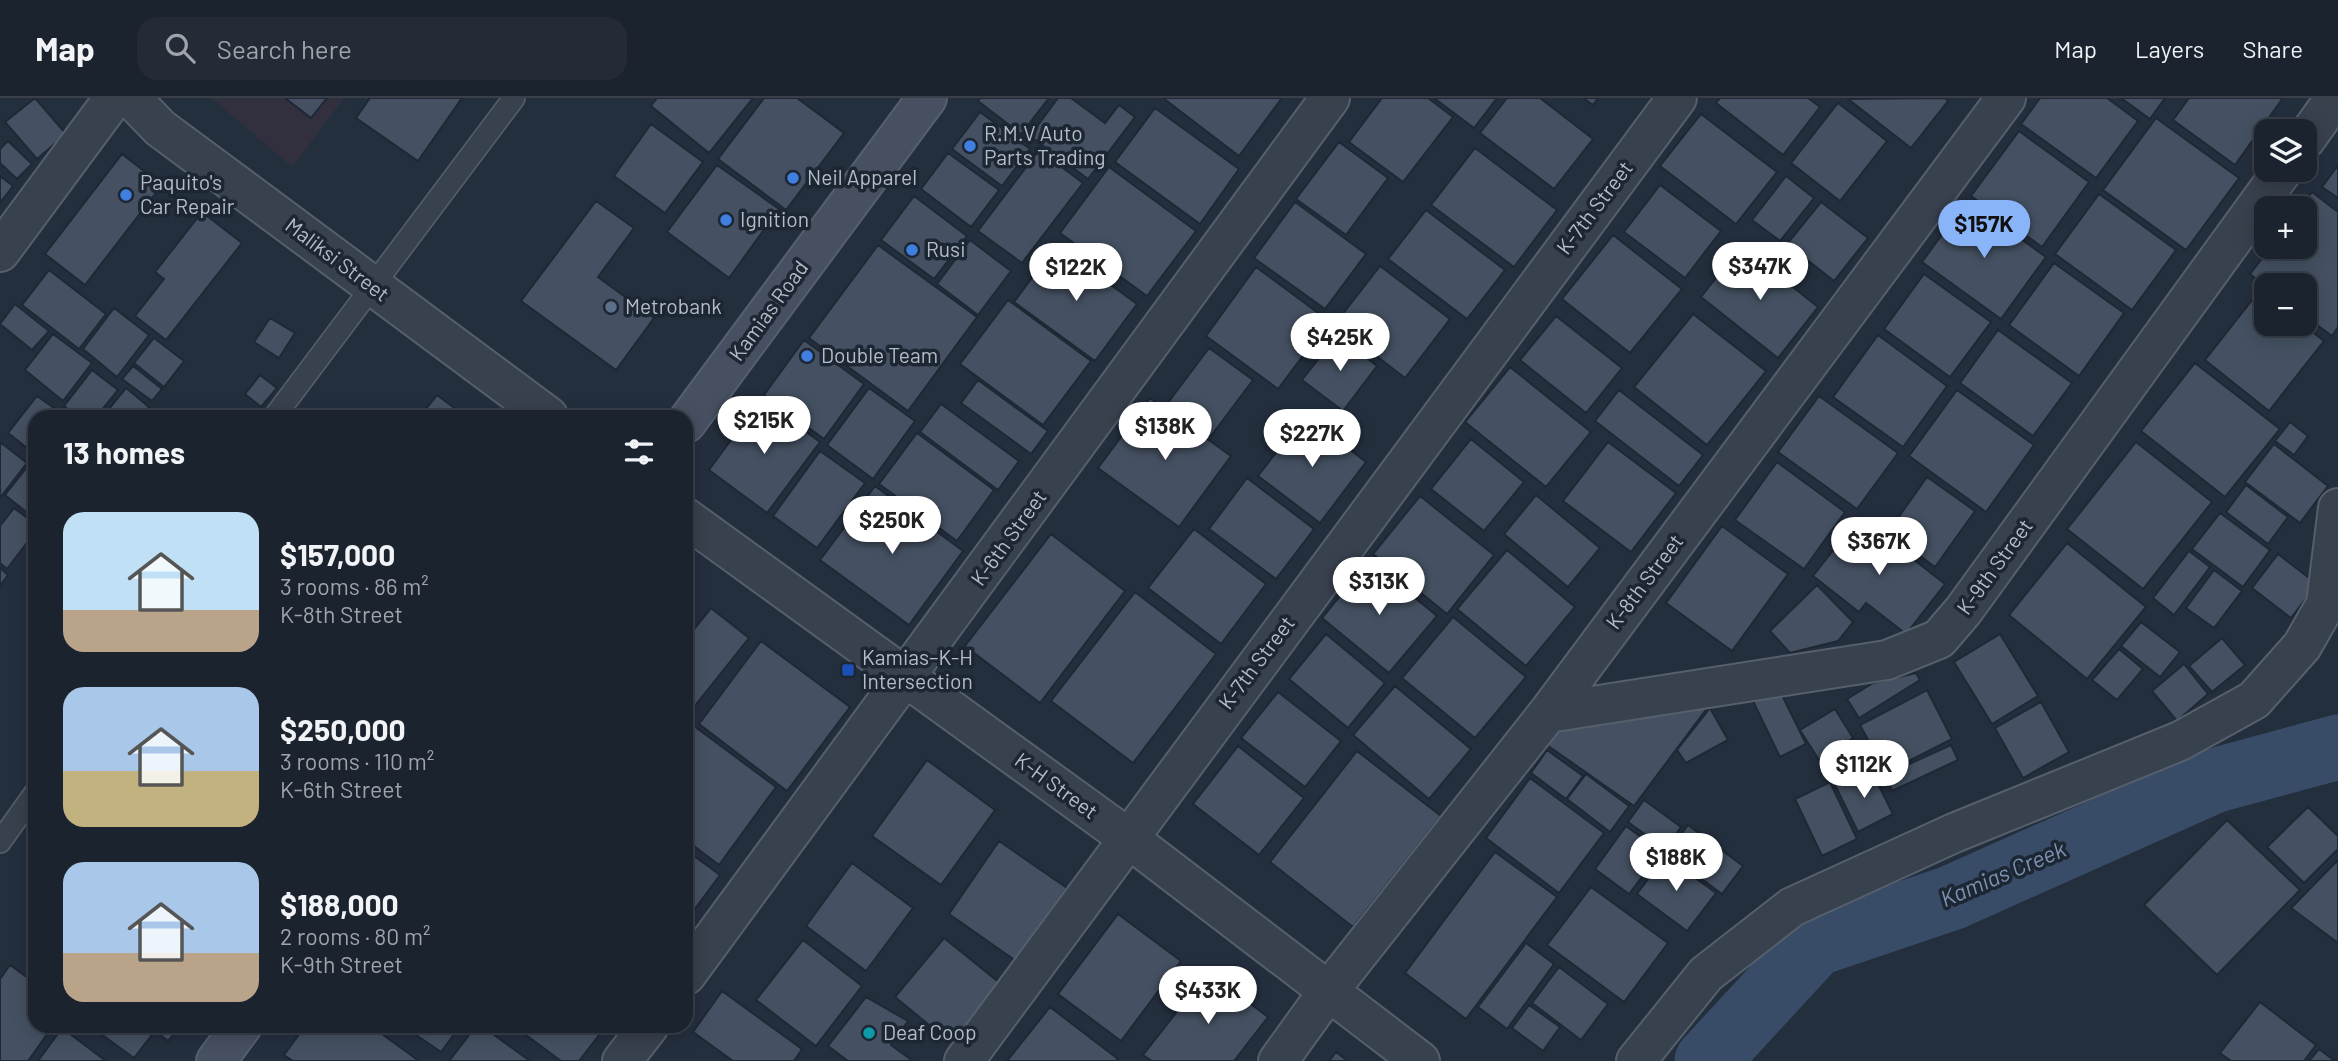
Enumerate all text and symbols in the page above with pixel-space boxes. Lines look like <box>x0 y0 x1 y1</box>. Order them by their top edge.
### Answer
search box <box>137 17 627 80</box>
text: Map <box>35 28 95 68</box>
icon: search <box>161 29 199 67</box>
text: Search here <box>217 33 352 64</box>
text: Map <box>2054 34 2097 63</box>
text: Layers <box>2135 34 2204 63</box>
text: Share <box>2242 34 2303 63</box>
map controls <box>2254 119 2317 336</box>
button: layers <box>2254 119 2317 182</box>
place label: R.M.V Auto Parts Trading <box>984 120 1106 169</box>
marker: R.M.V Auto Parts Trading <box>962 138 978 154</box>
street label: K-7th Street <box>1551 155 1637 259</box>
place label: Neil Apparel <box>807 164 917 189</box>
place label: Paquito's Car Repair <box>140 169 235 218</box>
marker: Neil Apparel <box>785 170 801 186</box>
marker: Paquito's Car Repair <box>118 187 134 203</box>
button: + <box>2254 196 2317 259</box>
pin: $157K <box>1935 200 2033 260</box>
place label: Ignition <box>740 206 809 231</box>
text: $157K <box>1954 209 2014 237</box>
street label: Maliksi Street <box>281 212 395 306</box>
marker: Ignition <box>718 212 734 228</box>
place label: Rusi <box>926 236 966 261</box>
marker: Rusi <box>904 242 920 258</box>
pin: $347K <box>1711 242 1809 302</box>
pin: $122K <box>1027 244 1125 303</box>
text: $347K <box>1728 251 1792 279</box>
text: $122K <box>1045 252 1107 280</box>
street label: Kamias Road <box>723 255 813 365</box>
button: − <box>2254 273 2317 336</box>
place label: Metrobank <box>625 293 722 318</box>
marker: Metrobank <box>603 299 619 315</box>
pin: $425K <box>1291 314 1389 373</box>
text: $425K <box>1307 322 1373 350</box>
place label: Double Team <box>821 342 938 367</box>
marker: Double Team <box>799 348 815 364</box>
pin: $215K <box>715 396 813 456</box>
pin: $138K <box>1116 402 1214 462</box>
text: $215K <box>734 405 794 433</box>
pin: $227K <box>1263 410 1361 469</box>
text: $138K <box>1135 411 1195 439</box>
text: $227K <box>1280 418 1344 446</box>
icon: filters <box>620 433 658 471</box>
text: 13 homes <box>63 434 185 470</box>
street label: K-6th Street <box>965 484 1051 590</box>
pin: $250K <box>843 496 941 556</box>
text: $250K <box>859 505 925 533</box>
street label: K-9th Street <box>1951 513 2037 619</box>
pin: $367K <box>1830 518 1928 577</box>
text: $367K <box>1847 526 1911 554</box>
street label: K-8th Street <box>1600 529 1688 633</box>
text: $157,000 <box>280 536 395 572</box>
icon: home <box>119 540 203 624</box>
pin: $313K <box>1330 558 1428 617</box>
text: $313K <box>1349 566 1409 594</box>
text: 3 rooms · 86 m² <box>280 572 429 600</box>
text: K-8th Street <box>280 600 403 628</box>
street label: K-7th Street <box>1213 610 1299 714</box>
place label: Kamias–K-H Intersection <box>862 644 973 693</box>
marker: Kamias–K-H Intersection <box>840 662 856 678</box>
text: $250,000 <box>280 711 406 747</box>
icon: home <box>119 715 203 799</box>
pin: $112K <box>1815 740 1913 800</box>
street label: K-H Street <box>1011 746 1103 823</box>
text: 3 rooms · 110 m² <box>280 747 434 775</box>
text: $112K <box>1836 749 1892 777</box>
text: K-6th Street <box>280 775 403 803</box>
pin: $188K <box>1627 834 1725 893</box>
water label: Kamias Creek <box>1936 834 2070 912</box>
text: $188K <box>1646 842 1706 870</box>
text: $188,000 <box>280 886 399 922</box>
icon: home <box>119 890 203 974</box>
text: 2 rooms · 80 m² <box>280 922 430 950</box>
text: K-9th Street <box>280 950 403 978</box>
pin: $433K <box>1159 967 1257 1026</box>
text: $433K <box>1175 975 1241 1003</box>
place label: Deaf Coop <box>883 1019 977 1044</box>
marker: Deaf Coop <box>861 1025 877 1041</box>

